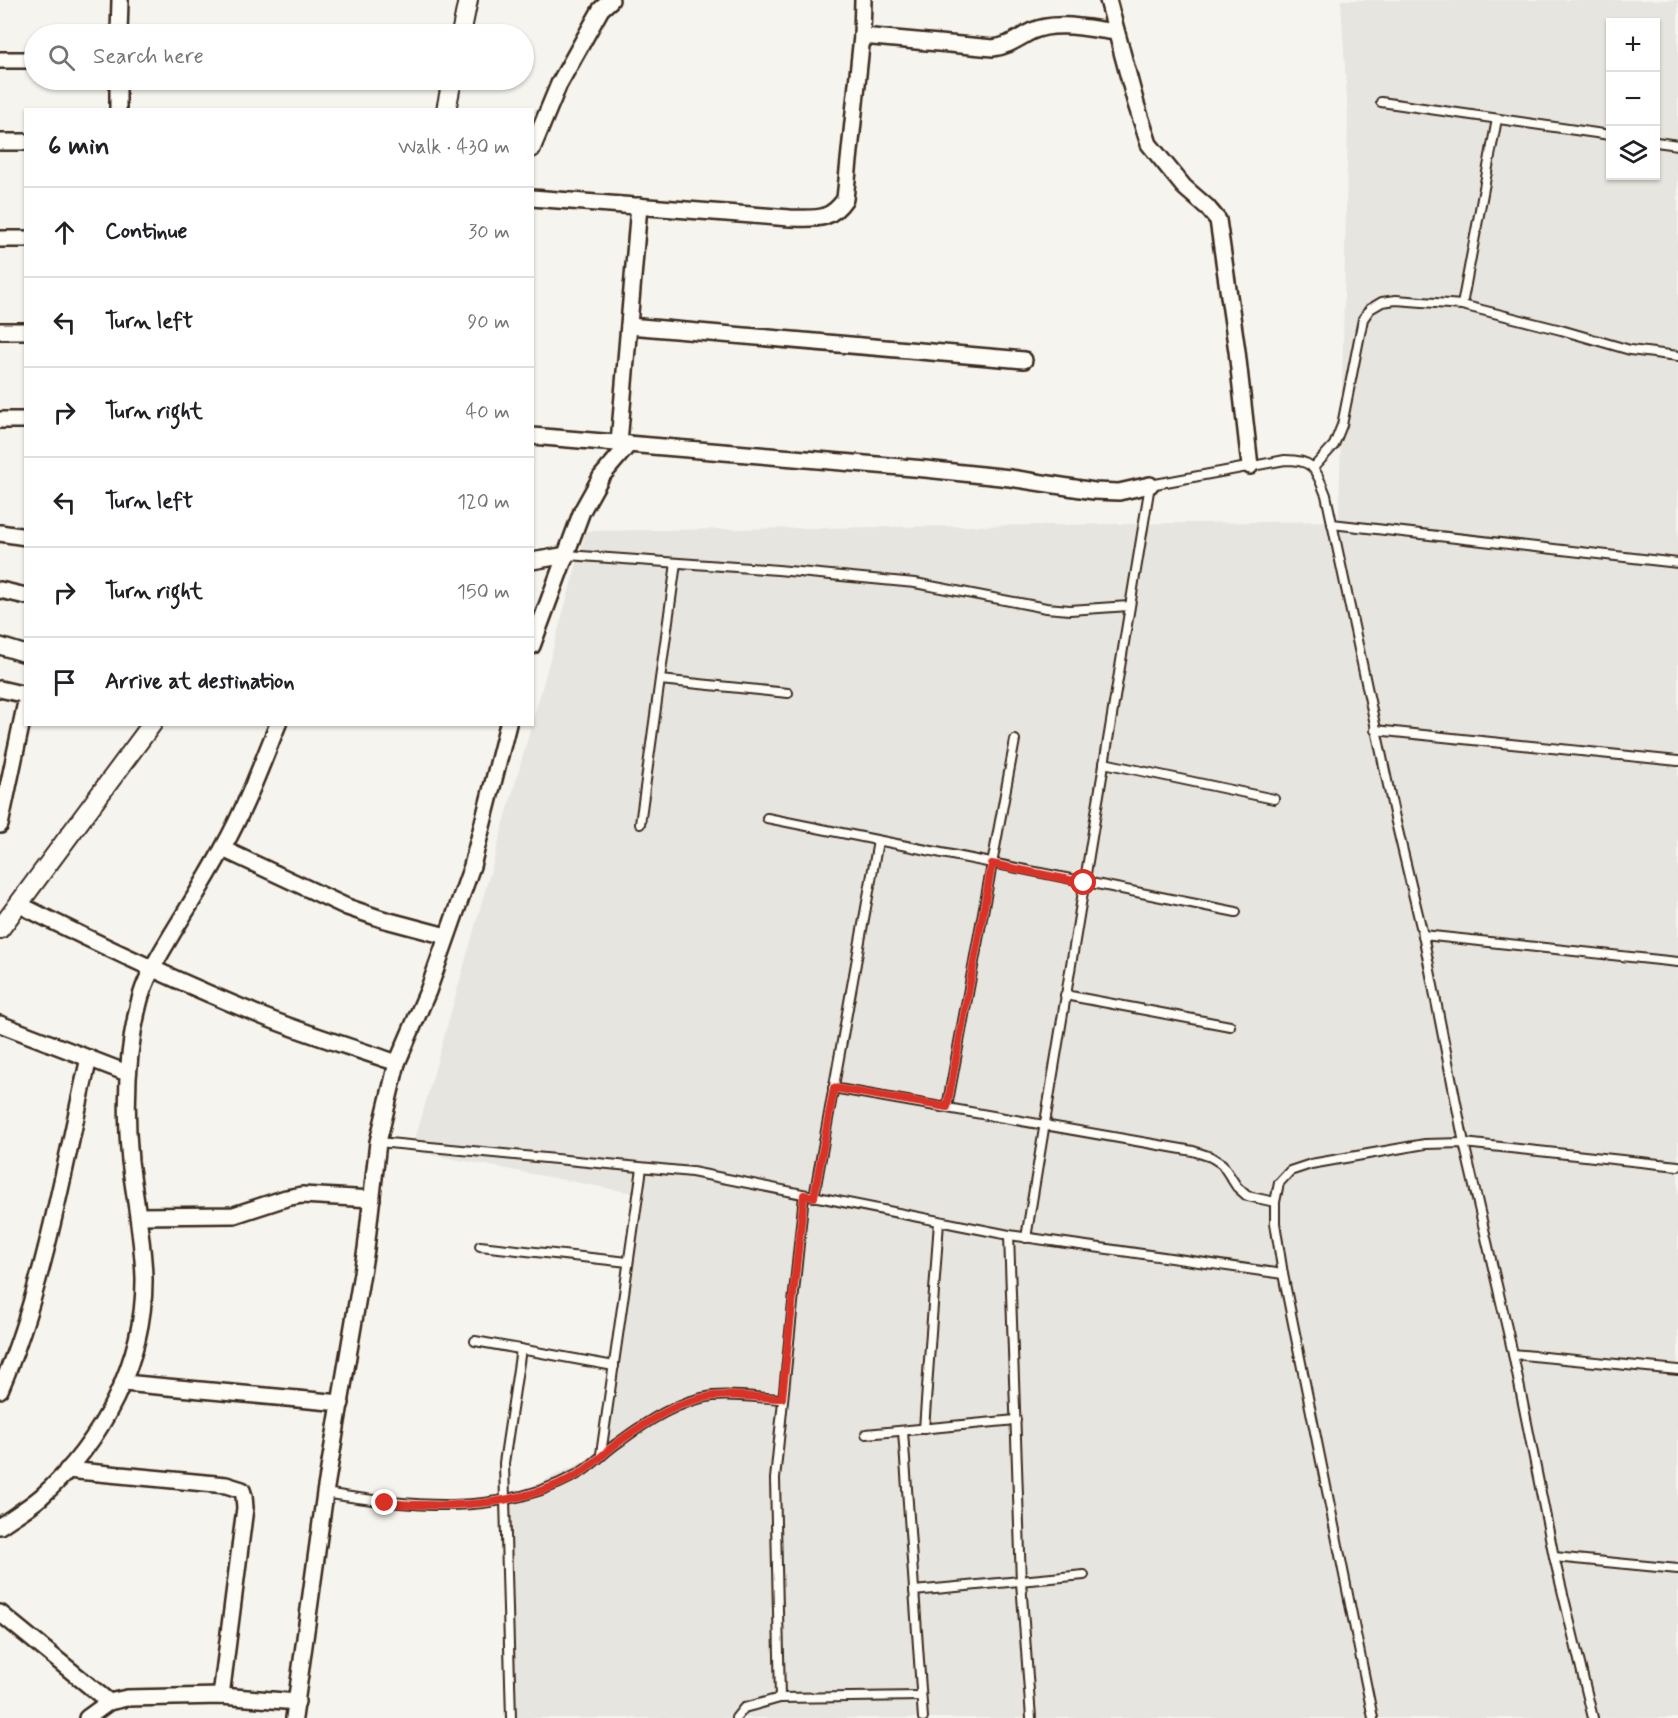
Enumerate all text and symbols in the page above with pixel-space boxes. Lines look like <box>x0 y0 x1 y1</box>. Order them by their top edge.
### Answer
map controls <box>1606 18 1660 180</box>
button: + <box>1606 18 1660 72</box>
search box <box>24 24 534 90</box>
icon: search <box>45 41 78 74</box>
text: Search here <box>93 43 204 71</box>
button: − <box>1606 72 1660 126</box>
button: layers <box>1606 126 1660 180</box>
text: 6 min <box>48 130 110 164</box>
text: Walk · 430 m <box>398 134 510 161</box>
icon: ahead <box>48 216 81 249</box>
text: Continue <box>105 218 187 246</box>
text: 30 m <box>468 219 510 246</box>
icon: left <box>48 306 81 339</box>
text: Turn left <box>105 308 193 336</box>
text: 90 m <box>467 309 510 336</box>
icon: right <box>48 396 81 429</box>
text: Turn right <box>105 398 203 426</box>
text: 40 m <box>466 399 510 426</box>
icon: left <box>48 486 81 519</box>
text: Turn left <box>105 488 193 516</box>
text: 120 m <box>457 489 510 516</box>
icon: right <box>48 576 81 609</box>
text: Turn right <box>105 578 203 606</box>
text: 150 m <box>457 579 510 606</box>
icon: arrive <box>48 666 81 699</box>
text: Arrive at destination <box>105 668 295 696</box>
route start <box>1070 869 1096 895</box>
route end <box>371 1489 397 1515</box>

